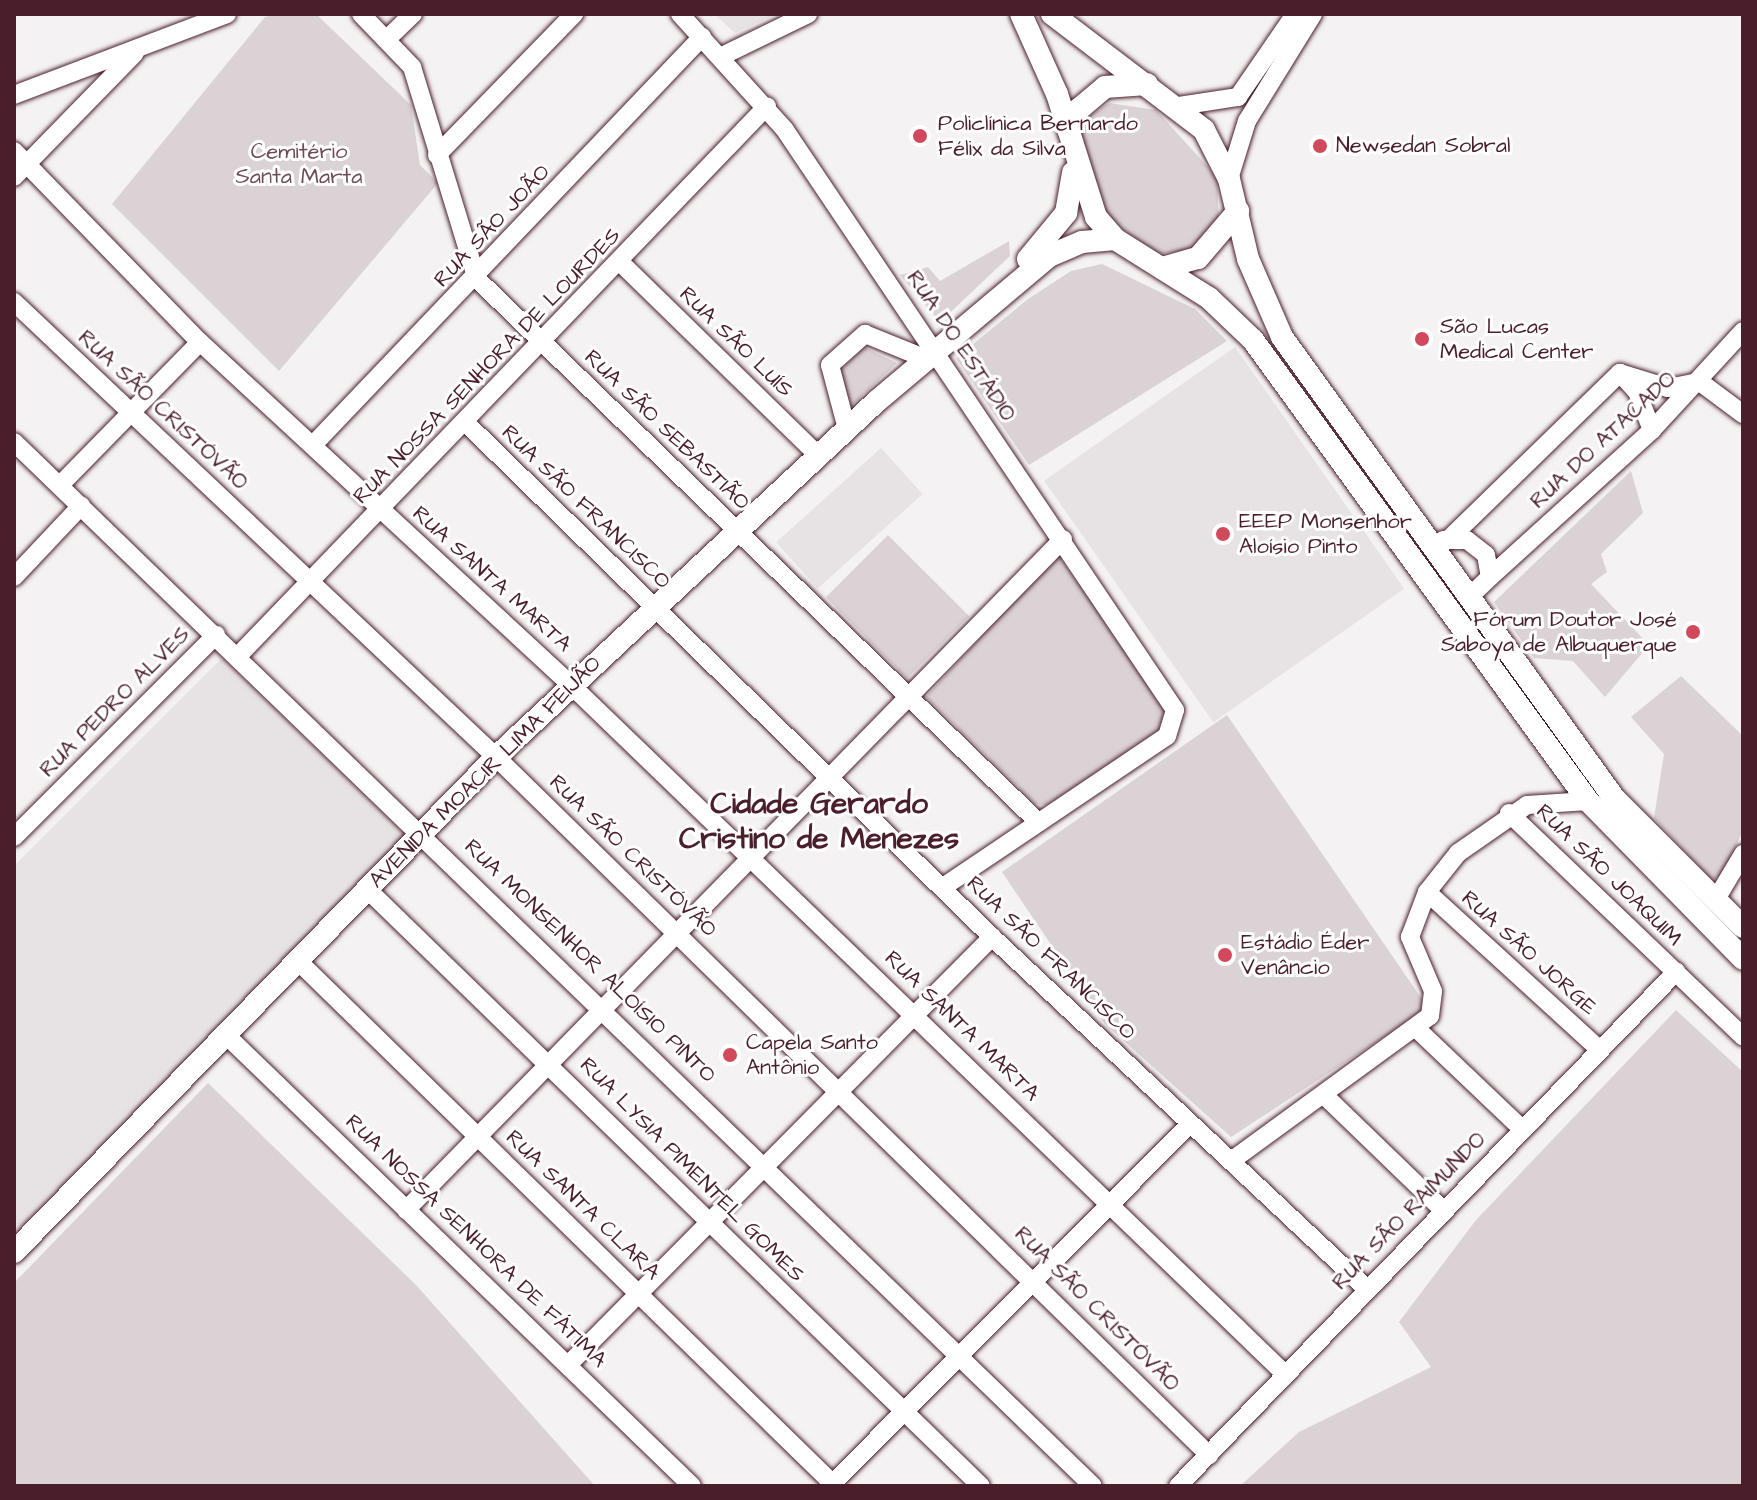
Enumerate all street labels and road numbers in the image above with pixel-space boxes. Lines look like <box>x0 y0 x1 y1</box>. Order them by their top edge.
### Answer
street label: RUA SÃO JOÃO <box>428 159 556 293</box>
street label: RUA NOSSA SENHORA DE LOURDES <box>348 222 626 510</box>
street label: RUA DO ESTÁDIO <box>901 266 1021 426</box>
street label: RUA SÃO LUÍS <box>674 281 798 403</box>
street label: RUA SÃO CRISTÓVÃO <box>73 324 253 496</box>
street label: RUA SÃO SEBASTIÃO <box>579 344 755 516</box>
street label: RUA DO ATACADO <box>1525 366 1681 514</box>
street label: RUA SÃO FRANCISCO <box>496 419 676 595</box>
street label: RUA SANTA MARTA <box>407 500 577 658</box>
street label: RUA PEDRO ALVES <box>34 621 196 783</box>
street label: AVENIDA MOACIR LIMA FEIJÃO <box>363 650 607 894</box>
street label: RUA SÃO CRISTÓVÃO <box>544 769 722 943</box>
street label: RUA SÃO JOAQUIM <box>1531 799 1687 951</box>
street label: RUA MONSENHOR ALOÍSIO PINTO <box>459 834 721 1088</box>
street label: RUA SÃO FRANCISCO <box>961 870 1141 1046</box>
street label: RUA SÃO JORGE <box>1456 885 1602 1021</box>
street label: RUA SANTA MARTA <box>879 945 1045 1107</box>
street label: RUA LYSIA PIMENTEL GOMES <box>574 1052 810 1288</box>
street label: RUA NOSSA SENHORA DE FÁTIMA <box>340 1109 612 1373</box>
street label: RUA SANTA CLARA <box>500 1125 666 1285</box>
street label: RUA SÃO RAIMUNDO <box>1327 1127 1491 1295</box>
street label: RUA SÃO CRISTÓVÃO <box>1009 1221 1185 1397</box>

